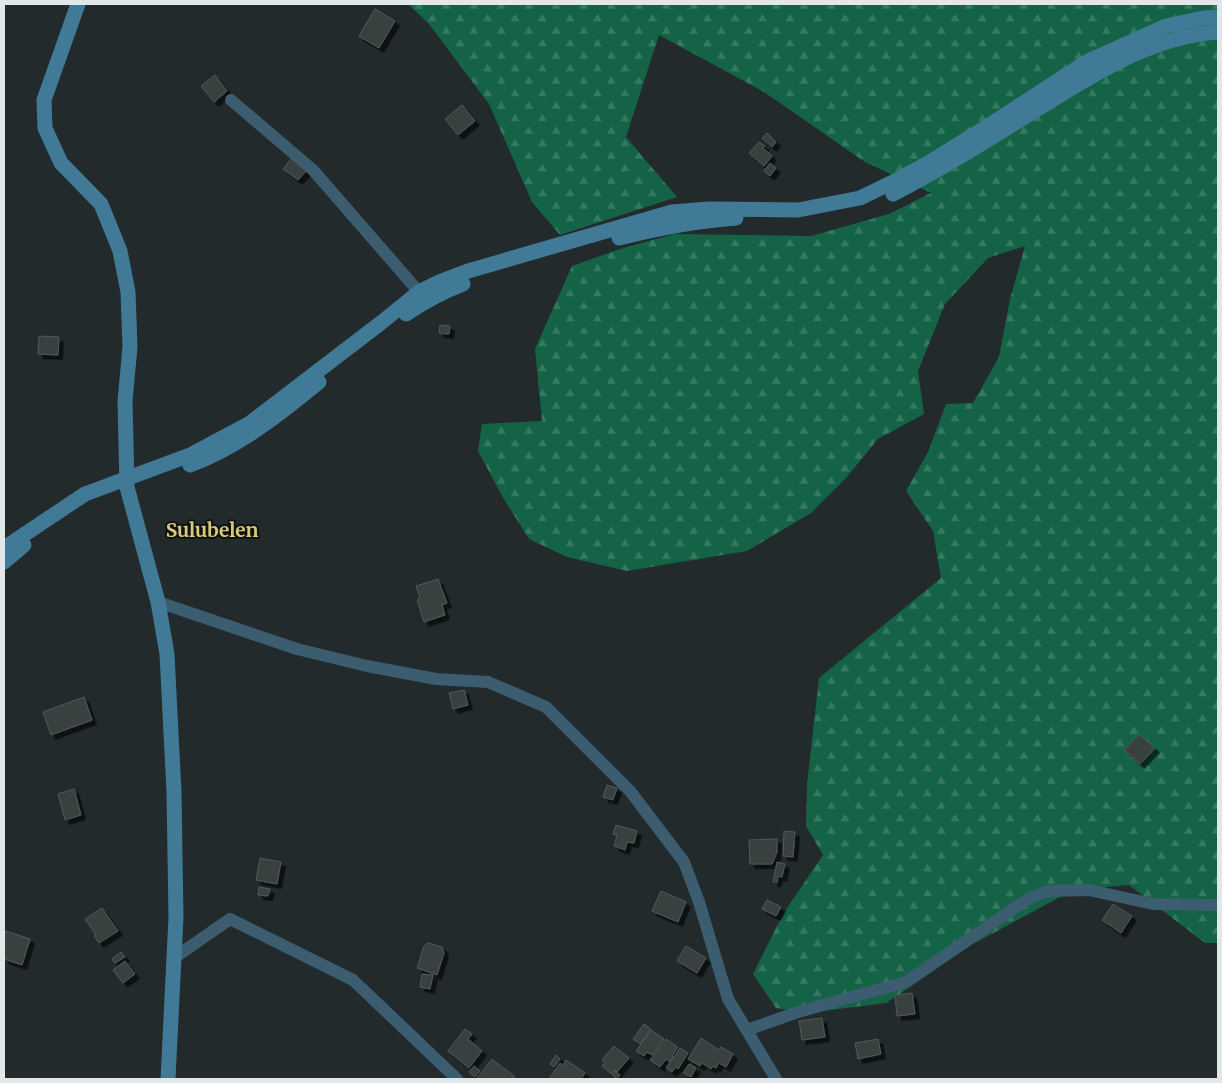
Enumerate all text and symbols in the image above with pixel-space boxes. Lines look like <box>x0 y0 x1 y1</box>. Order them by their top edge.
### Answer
district label: Sulubelen <box>166 518 258 542</box>

